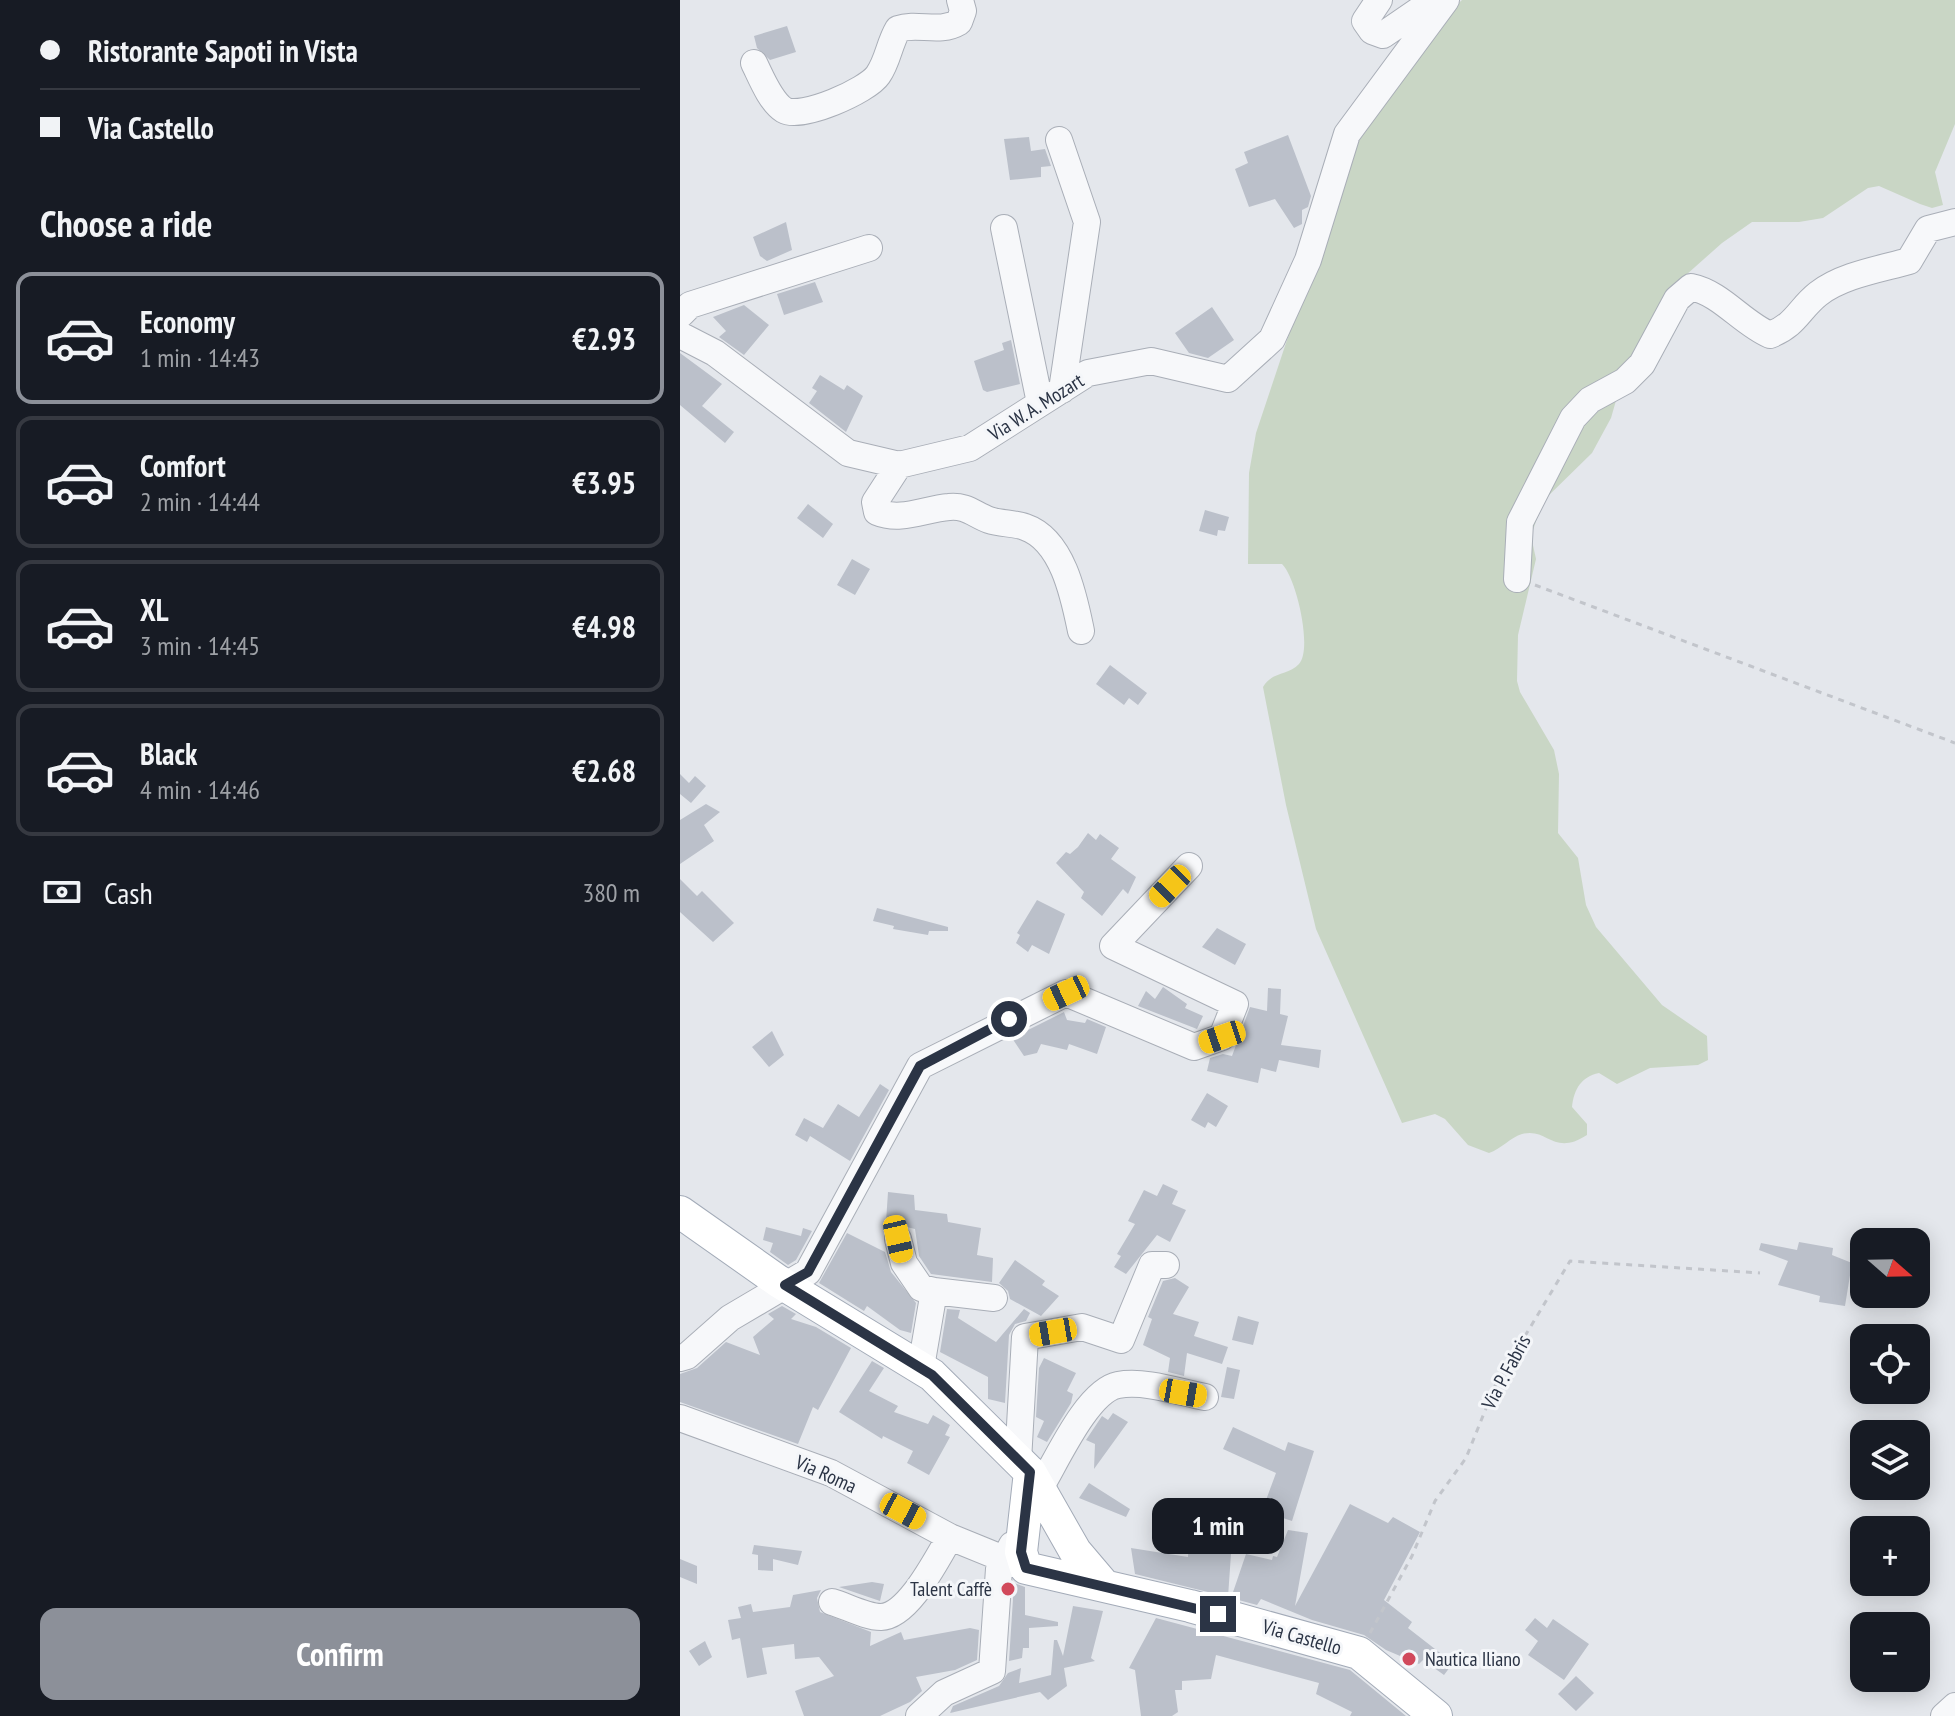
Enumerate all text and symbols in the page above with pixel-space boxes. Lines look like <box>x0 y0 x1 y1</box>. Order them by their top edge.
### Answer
text: Ristorante Sapoti in Vista <box>88 31 358 70</box>
text: Via Castello <box>88 108 214 147</box>
text: Choose a ride <box>40 200 212 247</box>
icon: car <box>44 302 116 374</box>
text: Economy <box>140 302 235 341</box>
text: €2.93 <box>572 319 636 358</box>
text: 1 min · 14:43 <box>140 341 260 374</box>
street label: Via W. A. Mozart <box>983 367 1089 447</box>
icon: car <box>44 446 116 518</box>
text: Comfort <box>140 446 226 485</box>
text: €3.95 <box>572 463 636 502</box>
text: 2 min · 14:44 <box>140 485 260 518</box>
icon: car <box>44 590 116 662</box>
text: XL <box>140 590 169 629</box>
text: €4.98 <box>572 607 636 646</box>
text: 3 min · 14:45 <box>140 629 260 662</box>
icon: car <box>44 734 116 806</box>
text: Black <box>140 734 197 773</box>
text: €2.68 <box>572 751 636 790</box>
text: 4 min · 14:46 <box>140 773 260 806</box>
car <box>1145 860 1195 912</box>
icon: cash <box>40 870 84 914</box>
text: Cash <box>104 873 153 912</box>
text: 380 m <box>582 876 640 909</box>
car <box>1039 972 1093 1014</box>
route start <box>991 1001 1027 1037</box>
car <box>1195 1018 1249 1056</box>
car <box>881 1213 915 1265</box>
north arrow <box>1850 1228 1930 1308</box>
map controls <box>1850 1228 1930 1692</box>
car <box>1027 1316 1079 1348</box>
button: locate <box>1850 1324 1930 1404</box>
street label: Via P. Fabris <box>1475 1330 1537 1415</box>
car <box>1157 1377 1209 1409</box>
button: layers <box>1850 1420 1930 1500</box>
street label: Via Roma <box>790 1449 861 1499</box>
car <box>876 1489 930 1533</box>
callout: 1 min <box>1152 1498 1284 1554</box>
text: 1 min <box>1192 1509 1244 1542</box>
button: + <box>1850 1516 1930 1596</box>
place label: Talent Caffè <box>910 1576 992 1602</box>
marker: Talent Caffè <box>999 1580 1017 1598</box>
route end <box>1200 1596 1236 1632</box>
button: Confirm <box>40 1608 640 1700</box>
button: − <box>1850 1612 1930 1692</box>
street label: Via Castello <box>1258 1613 1345 1661</box>
place label: Nautica Iliano <box>1425 1646 1521 1672</box>
marker: Nautica Iliano <box>1400 1650 1418 1668</box>

